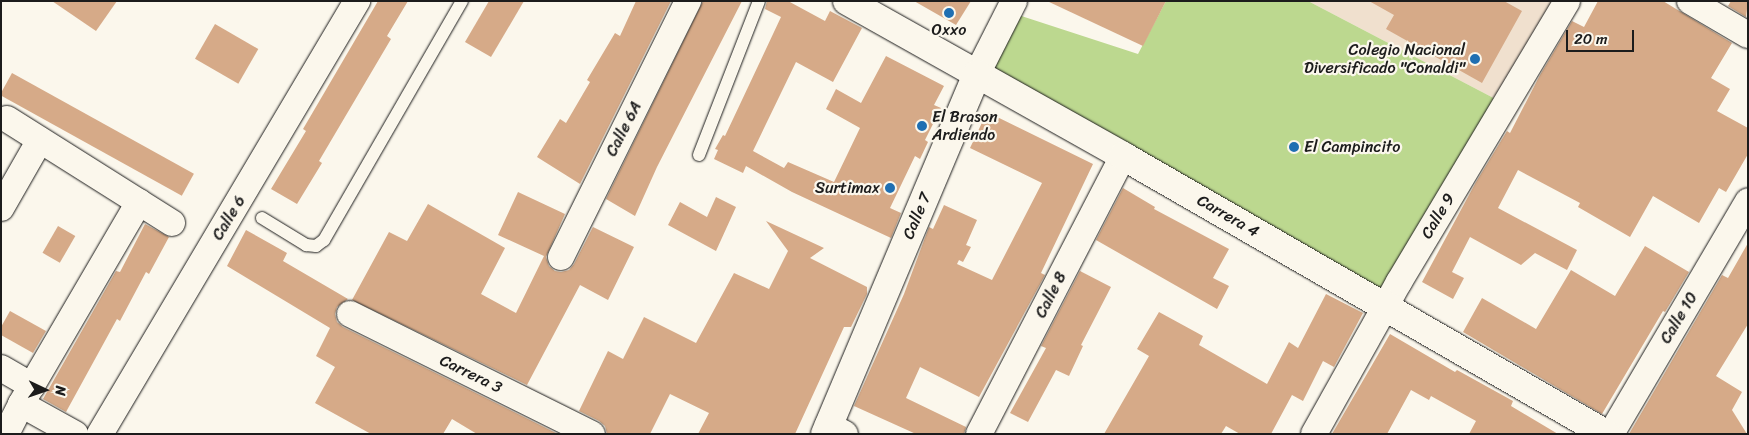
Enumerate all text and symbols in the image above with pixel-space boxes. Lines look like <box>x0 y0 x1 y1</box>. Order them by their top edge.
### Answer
marker: Oxxo <box>943 7 955 19</box>
place label: Oxxo <box>932 20 966 40</box>
scale bar <box>1569 20 1636 52</box>
text: 20 m <box>1574 26 1608 52</box>
place label: Colegio Nacional Diversificado "Conaldi" <box>1304 40 1465 78</box>
marker: Colegio Nacional Diversificado "Conaldi" <box>1469 53 1481 65</box>
street label: Calle 6A <box>602 98 646 160</box>
place label: El Brason Ardiendo <box>932 107 998 145</box>
marker: El Brason Ardiendo <box>916 120 928 132</box>
place label: El Campincito <box>1304 137 1401 157</box>
marker: El Campincito <box>1288 141 1300 153</box>
place label: Surtimax <box>815 178 880 198</box>
marker: Surtimax <box>884 182 896 194</box>
street label: Calle 7 <box>899 190 935 242</box>
street label: Calle 9 <box>1417 190 1459 242</box>
street label: Carrera 4 <box>1194 191 1262 241</box>
street label: Calle 6 <box>208 192 250 244</box>
street label: Calle 8 <box>1031 269 1071 321</box>
street label: Calle 10 <box>1656 289 1702 347</box>
street label: Carrera 3 <box>437 351 505 397</box>
north arrow <box>20 365 70 415</box>
text: N <box>48 385 73 396</box>

